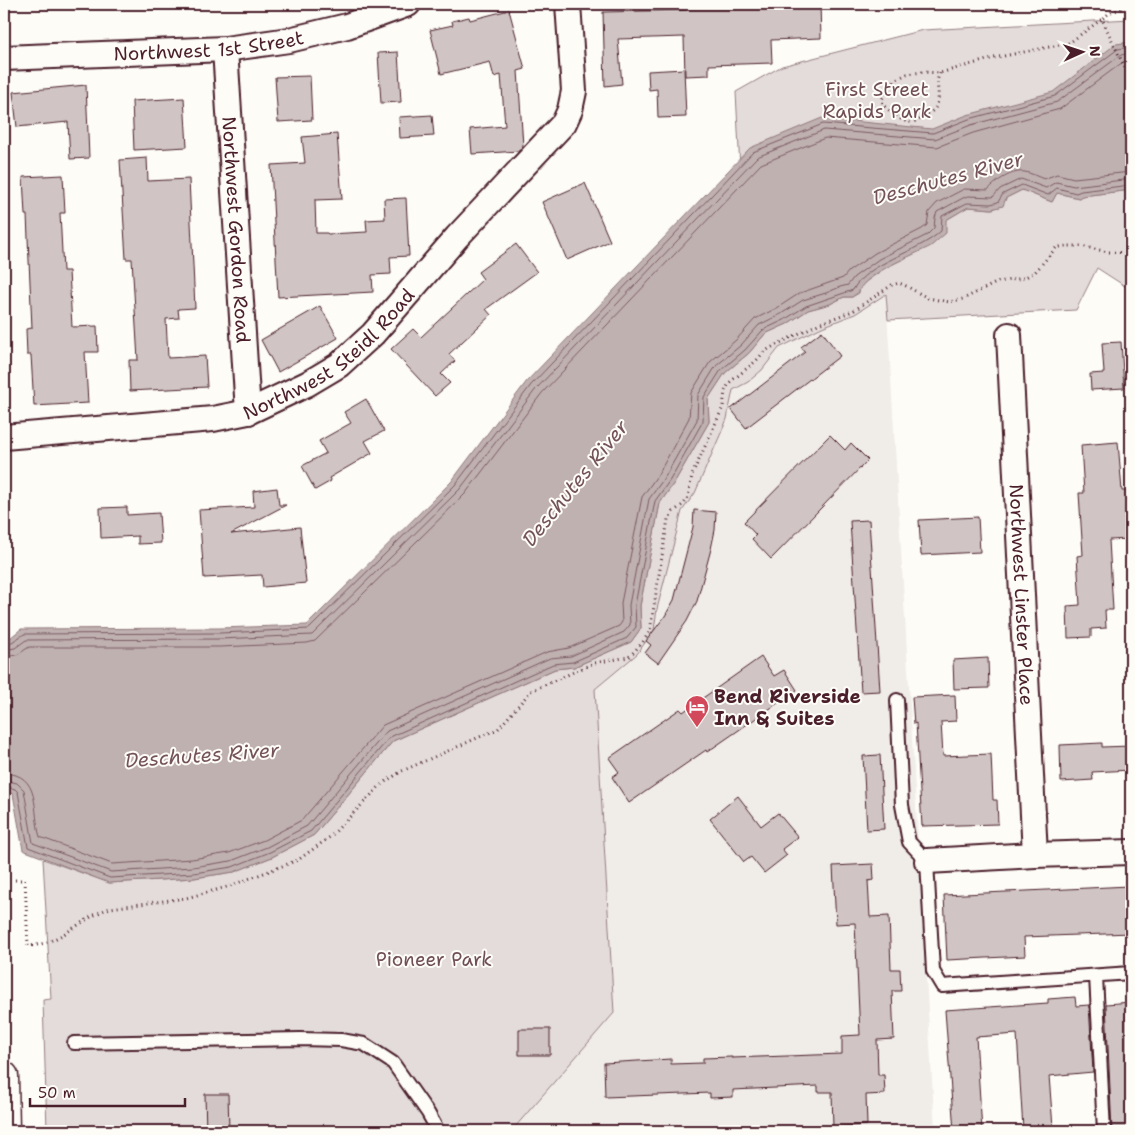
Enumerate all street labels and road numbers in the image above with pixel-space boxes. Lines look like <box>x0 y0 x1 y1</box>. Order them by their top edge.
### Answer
street label: Northwest 1st Street <box>113 24 306 66</box>
street label: Northwest Gordon Road <box>217 115 256 344</box>
street label: Northwest Steidl Road <box>239 283 420 425</box>
street label: Northwest Linster Place <box>1004 483 1040 706</box>

